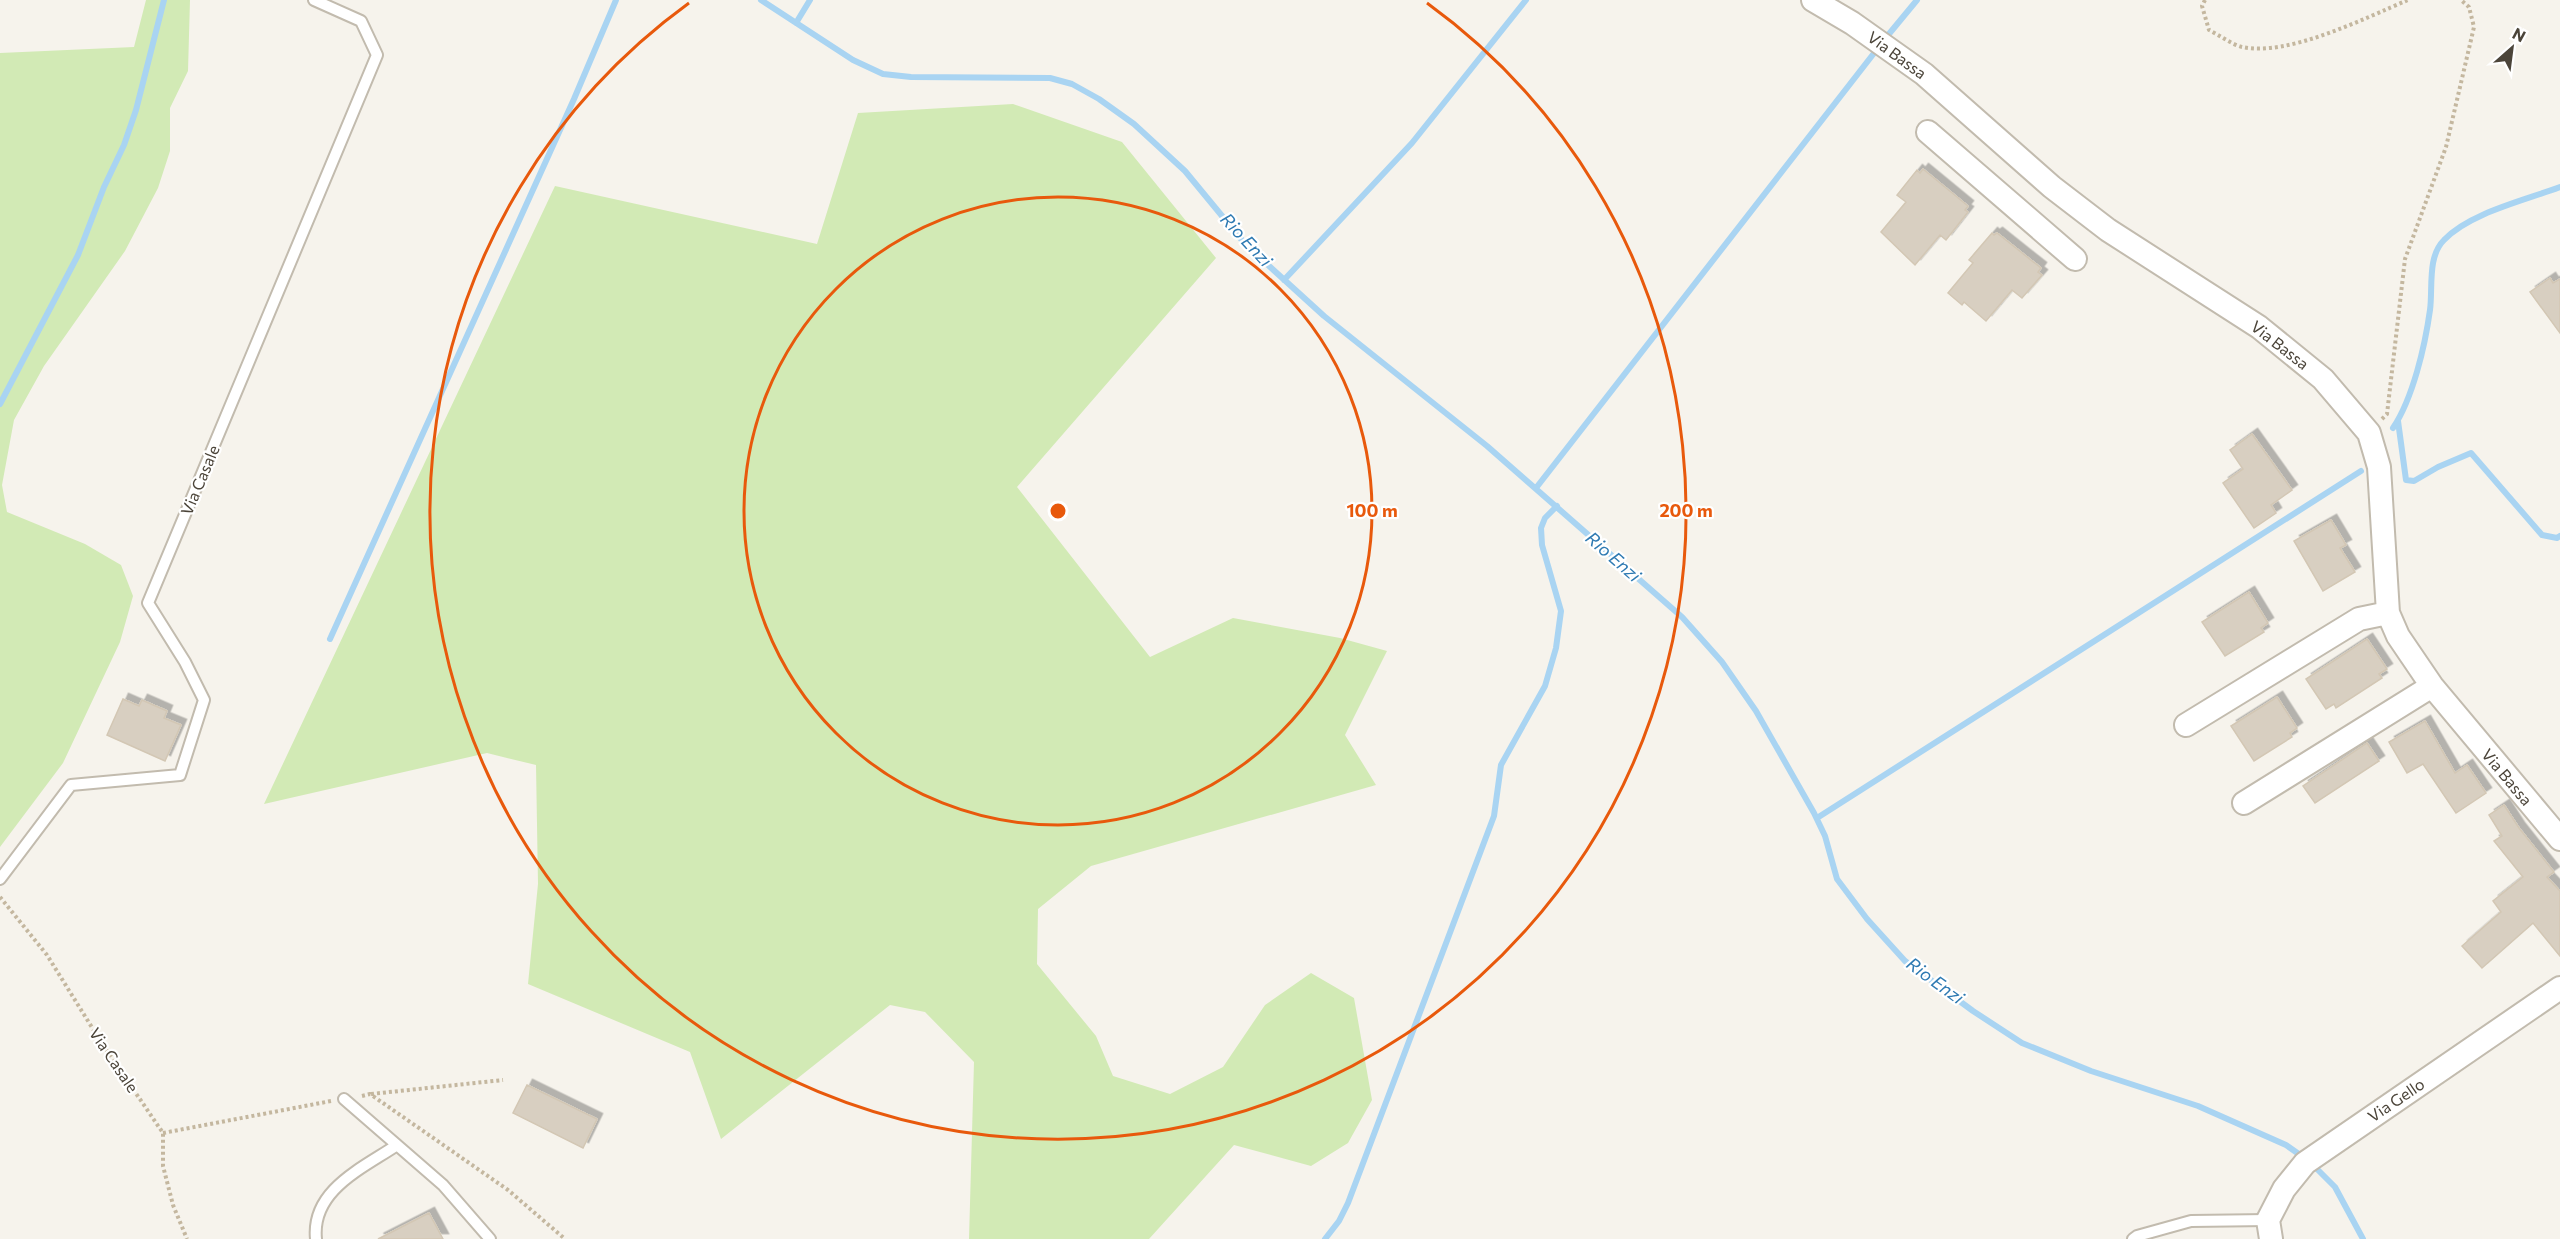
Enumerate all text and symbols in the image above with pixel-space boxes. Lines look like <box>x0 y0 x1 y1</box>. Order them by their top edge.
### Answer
north arrow <box>2482 18 2542 78</box>
text: N <box>2510 23 2529 46</box>
street label: Via Bassa <box>1864 27 1930 82</box>
water label: Rio Enzi <box>1216 208 1278 272</box>
street label: Via Bassa <box>2248 316 2313 373</box>
street label: Via Casale <box>176 442 223 518</box>
text: 100 m <box>1346 499 1398 521</box>
text: 200 m <box>1659 499 1713 521</box>
centre of rings <box>1048 501 1068 521</box>
water label: Rio Enzi <box>1582 526 1647 587</box>
street label: Via Bassa <box>2478 744 2537 809</box>
water label: Rio Enzi <box>1903 952 1970 1009</box>
street label: Via Casale <box>86 1024 143 1096</box>
street label: Via Gello <box>2364 1074 2428 1125</box>

